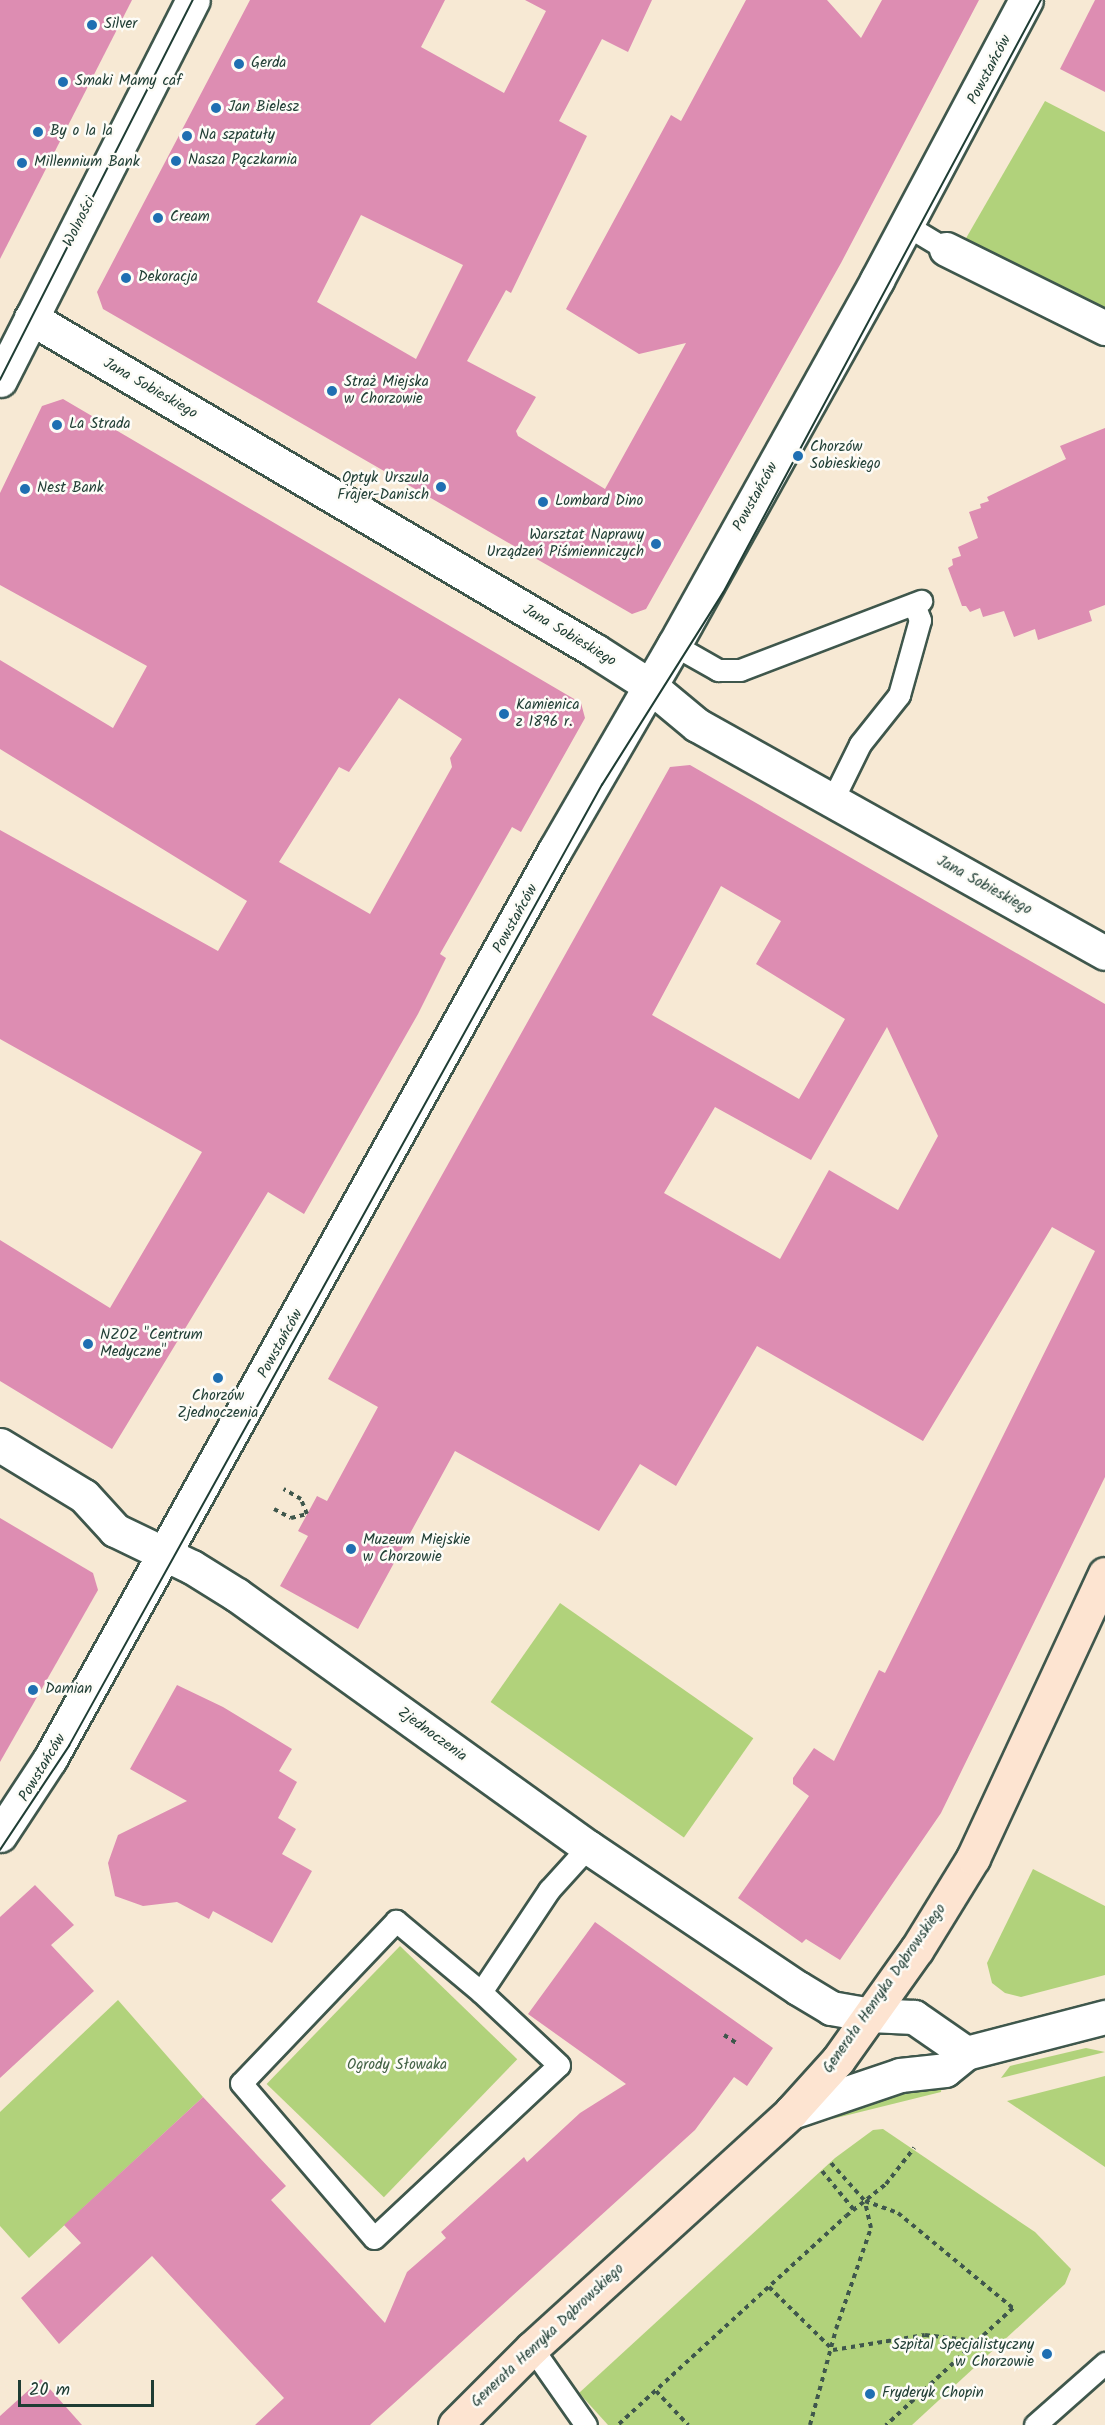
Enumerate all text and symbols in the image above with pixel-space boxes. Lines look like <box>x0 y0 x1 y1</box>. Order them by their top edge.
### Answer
place label: Silver <box>104 16 137 34</box>
marker: Silver <box>85 18 99 32</box>
street label: Powstańców <box>964 32 1016 108</box>
place label: Gerda <box>251 55 286 73</box>
marker: Gerda <box>232 57 246 71</box>
place label: Smaki Mamy caf <box>75 73 182 91</box>
marker: Smaki Mamy caf <box>56 75 70 89</box>
place label: Jan Bielesz <box>228 99 299 117</box>
marker: Jan Bielesz <box>209 101 223 115</box>
place label: By o la la <box>50 123 113 141</box>
marker: By o la la <box>31 125 45 139</box>
place label: Na szpatuły <box>199 127 275 145</box>
marker: Na szpatuły <box>180 129 194 143</box>
place label: Nasza Pączkarnia <box>188 152 297 170</box>
place label: Millennium Bank <box>34 154 140 172</box>
marker: Nasza Pączkarnia <box>169 154 183 168</box>
marker: Millennium Bank <box>15 156 29 170</box>
street label: Wolności <box>60 194 100 250</box>
place label: Cream <box>170 209 210 227</box>
marker: Cream <box>151 211 165 225</box>
place label: Dekoracja <box>138 269 198 287</box>
marker: Dekoracja <box>119 271 133 285</box>
street label: Jana Sobieskiego <box>100 355 200 423</box>
place label: Straż Miejska w Chorzowie <box>344 373 429 408</box>
marker: Straż Miejska w Chorzowie <box>325 384 339 398</box>
place label: La Strada <box>69 416 131 434</box>
marker: La Strada <box>50 418 64 432</box>
place label: Chorzów Sobieskiego <box>810 438 881 473</box>
marker: Chorzów Sobieskiego <box>791 449 805 463</box>
street label: Powstańców <box>730 459 782 535</box>
place label: Optyk Urszula Frajer-Danisch <box>337 469 429 504</box>
place label: Nest Bank <box>37 480 104 498</box>
marker: Optyk Urszula Frajer-Danisch <box>434 480 448 494</box>
marker: Nest Bank <box>18 482 32 496</box>
place label: Lombard Dino <box>555 493 643 511</box>
marker: Lombard Dino <box>536 495 550 509</box>
place label: Warsztat Naprawy Urządzeń Piśmienniczych <box>487 526 644 561</box>
marker: Warsztat Naprawy Urządzeń Piśmienniczych <box>649 537 663 551</box>
street label: Jana Sobieskiego <box>519 601 619 671</box>
place label: Kamienica z 1896 r. <box>516 696 579 731</box>
marker: Kamienica z 1896 r. <box>497 707 511 721</box>
street label: Jana Sobieskiego <box>933 853 1035 919</box>
street label: Powstańców <box>490 881 542 957</box>
street label: Powstańców <box>255 1306 307 1382</box>
place label: NZOZ "Centrum Medyczne" <box>100 1326 203 1361</box>
marker: NZOZ "Centrum Medyczne" <box>81 1337 95 1351</box>
marker: Chorzów Zjednoczenia <box>211 1371 225 1385</box>
place label: Chorzów Zjednoczenia <box>178 1387 258 1422</box>
place label: Muzeum Miejskie w Chorzowie <box>363 1531 470 1566</box>
marker: Muzeum Miejskie w Chorzowie <box>344 1542 358 1556</box>
place label: Damian <box>45 1681 92 1699</box>
marker: Damian <box>26 1683 40 1697</box>
street label: Zjednoczenia <box>394 1704 470 1766</box>
street label: Powstańców <box>16 1731 70 1805</box>
street label: Generała Henryka Dąbrowskiego <box>820 1901 950 2077</box>
park label: Ogrody Słowaka <box>347 2057 447 2075</box>
street label: Generała Henryka Dąbrowskiego <box>468 2260 628 2412</box>
place label: Szpital Specjalistyczny w Chorzowie <box>892 2336 1034 2371</box>
marker: Szpital Specjalistyczny w Chorzowie <box>1038 2345 1056 2363</box>
scale bar <box>21 2368 158 2406</box>
text: 20 m <box>29 2376 70 2405</box>
place label: Fryderyk Chopin <box>882 2385 984 2403</box>
marker: Fryderyk Chopin <box>863 2387 877 2401</box>

